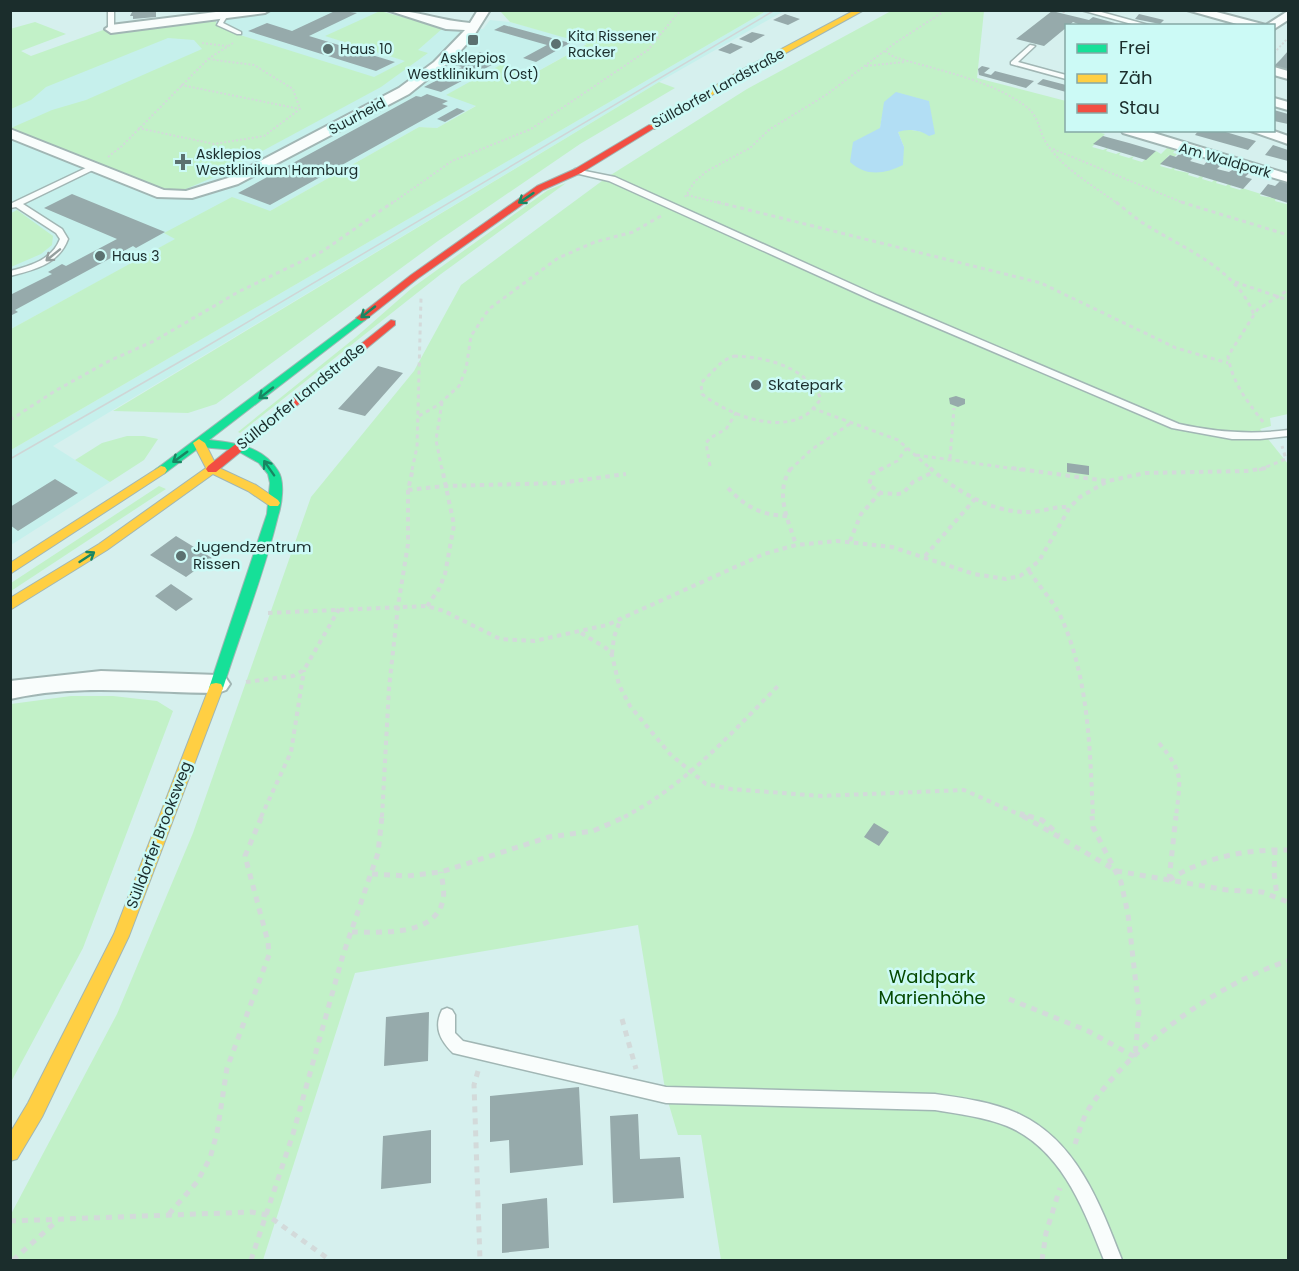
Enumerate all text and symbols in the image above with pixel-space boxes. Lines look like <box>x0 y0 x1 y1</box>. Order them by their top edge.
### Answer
legend <box>1065 24 1275 132</box>
place label: Kita Rissener Racker <box>568 26 656 62</box>
marker: Asklepios Westklinikum (Ost) <box>466 33 480 47</box>
text: Frei <box>1119 35 1150 60</box>
marker: Kita Rissener Racker <box>549 37 563 51</box>
place label: Haus 10 <box>340 39 392 59</box>
marker: Haus 10 <box>321 42 335 56</box>
street label: Sülldorfer Landstraße <box>648 43 788 133</box>
place label: Asklepios Westklinikum (Ost) <box>407 48 539 84</box>
text: Zäh <box>1119 65 1152 90</box>
street label: Suurheid <box>325 93 389 139</box>
text: Stau <box>1119 95 1160 120</box>
street label: Am Waldpark <box>1177 137 1274 183</box>
place label: Asklepios Westklinikum Hamburg <box>196 144 358 180</box>
marker: Asklepios Westklinikum Hamburg <box>174 153 192 171</box>
one-way arrow <box>518 192 535 204</box>
place label: Haus 3 <box>112 246 159 266</box>
one-way arrow <box>45 248 61 261</box>
marker: Haus 3 <box>93 249 107 263</box>
one-way arrow <box>361 306 377 319</box>
street label: Sülldorfer Landstraße <box>232 337 369 454</box>
place label: Skatepark <box>768 374 843 395</box>
marker: Skatepark <box>749 378 763 392</box>
one-way arrow <box>258 386 274 399</box>
one-way arrow <box>173 450 189 463</box>
one-way arrow <box>263 461 275 477</box>
place label: Jugendzentrum Rissen <box>193 536 312 574</box>
marker: Jugendzentrum Rissen <box>174 549 188 563</box>
one-way arrow <box>78 551 95 563</box>
street label: Sülldorfer Brooksweg <box>121 758 196 912</box>
park label: Waldpark Marienhöhe <box>878 964 986 1010</box>

